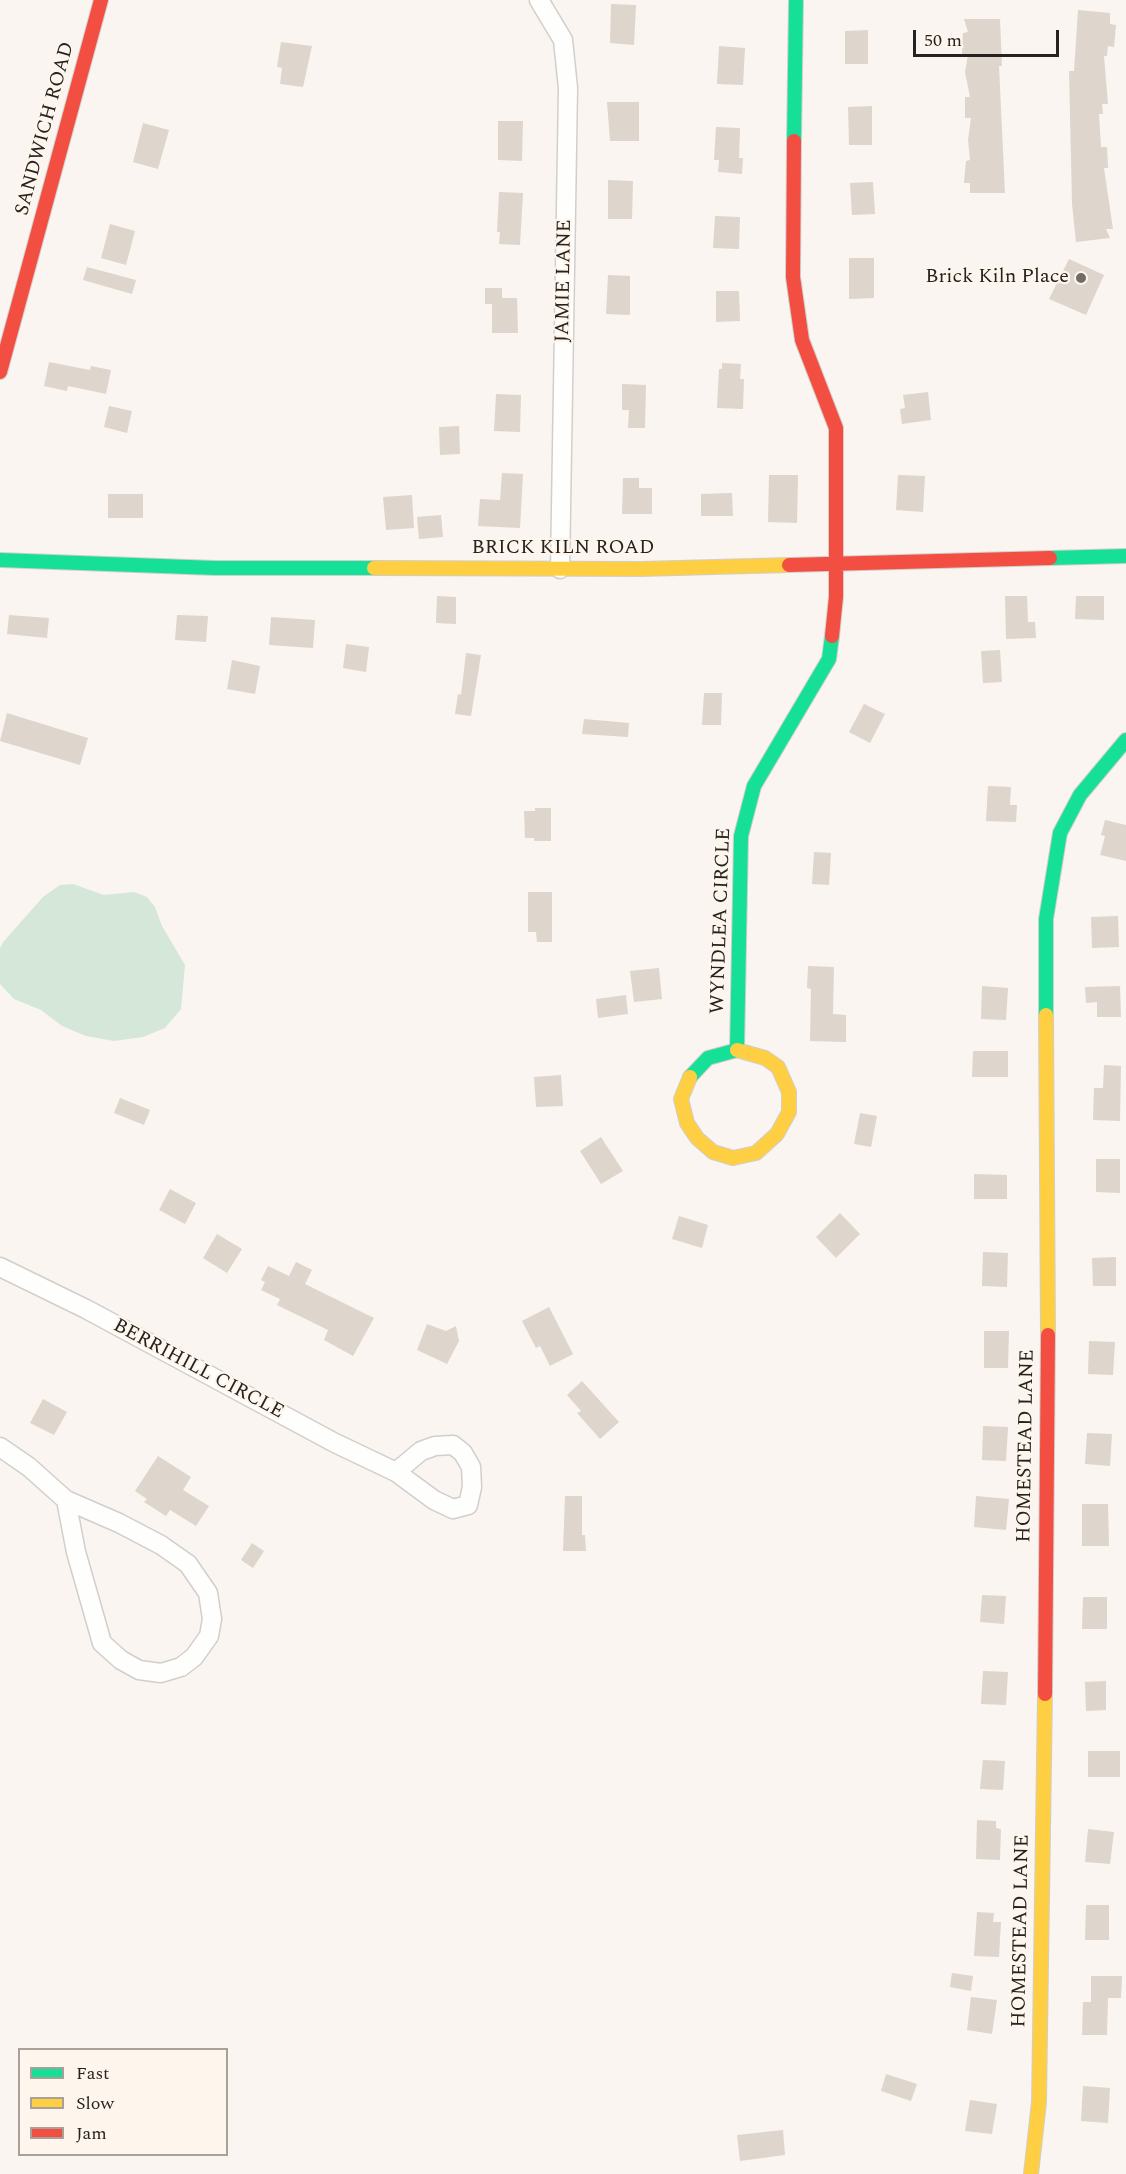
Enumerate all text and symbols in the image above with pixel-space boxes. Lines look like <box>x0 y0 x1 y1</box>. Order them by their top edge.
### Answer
scale bar <box>916 18 1062 56</box>
text: 50 m <box>924 27 962 54</box>
street label: SANDWICH ROAD <box>11 40 81 218</box>
street label: JAMIE LANE <box>552 219 578 343</box>
place label: Brick Kiln Place <box>925 266 1069 290</box>
marker: Brick Kiln Place <box>1074 271 1088 285</box>
street label: BRICK KILN ROAD <box>472 537 654 561</box>
street label: WYNDLEA CIRCLE <box>707 827 737 1015</box>
street label: BERRIHILL CIRCLE <box>108 1315 288 1425</box>
street label: HOMESTEAD LANE <box>1013 1349 1041 1543</box>
street label: HOMESTEAD LANE <box>1008 1834 1036 2028</box>
legend <box>18 2048 228 2156</box>
text: Fast <box>76 2060 109 2087</box>
text: Slow <box>76 2090 114 2117</box>
text: Jam <box>76 2120 107 2147</box>

